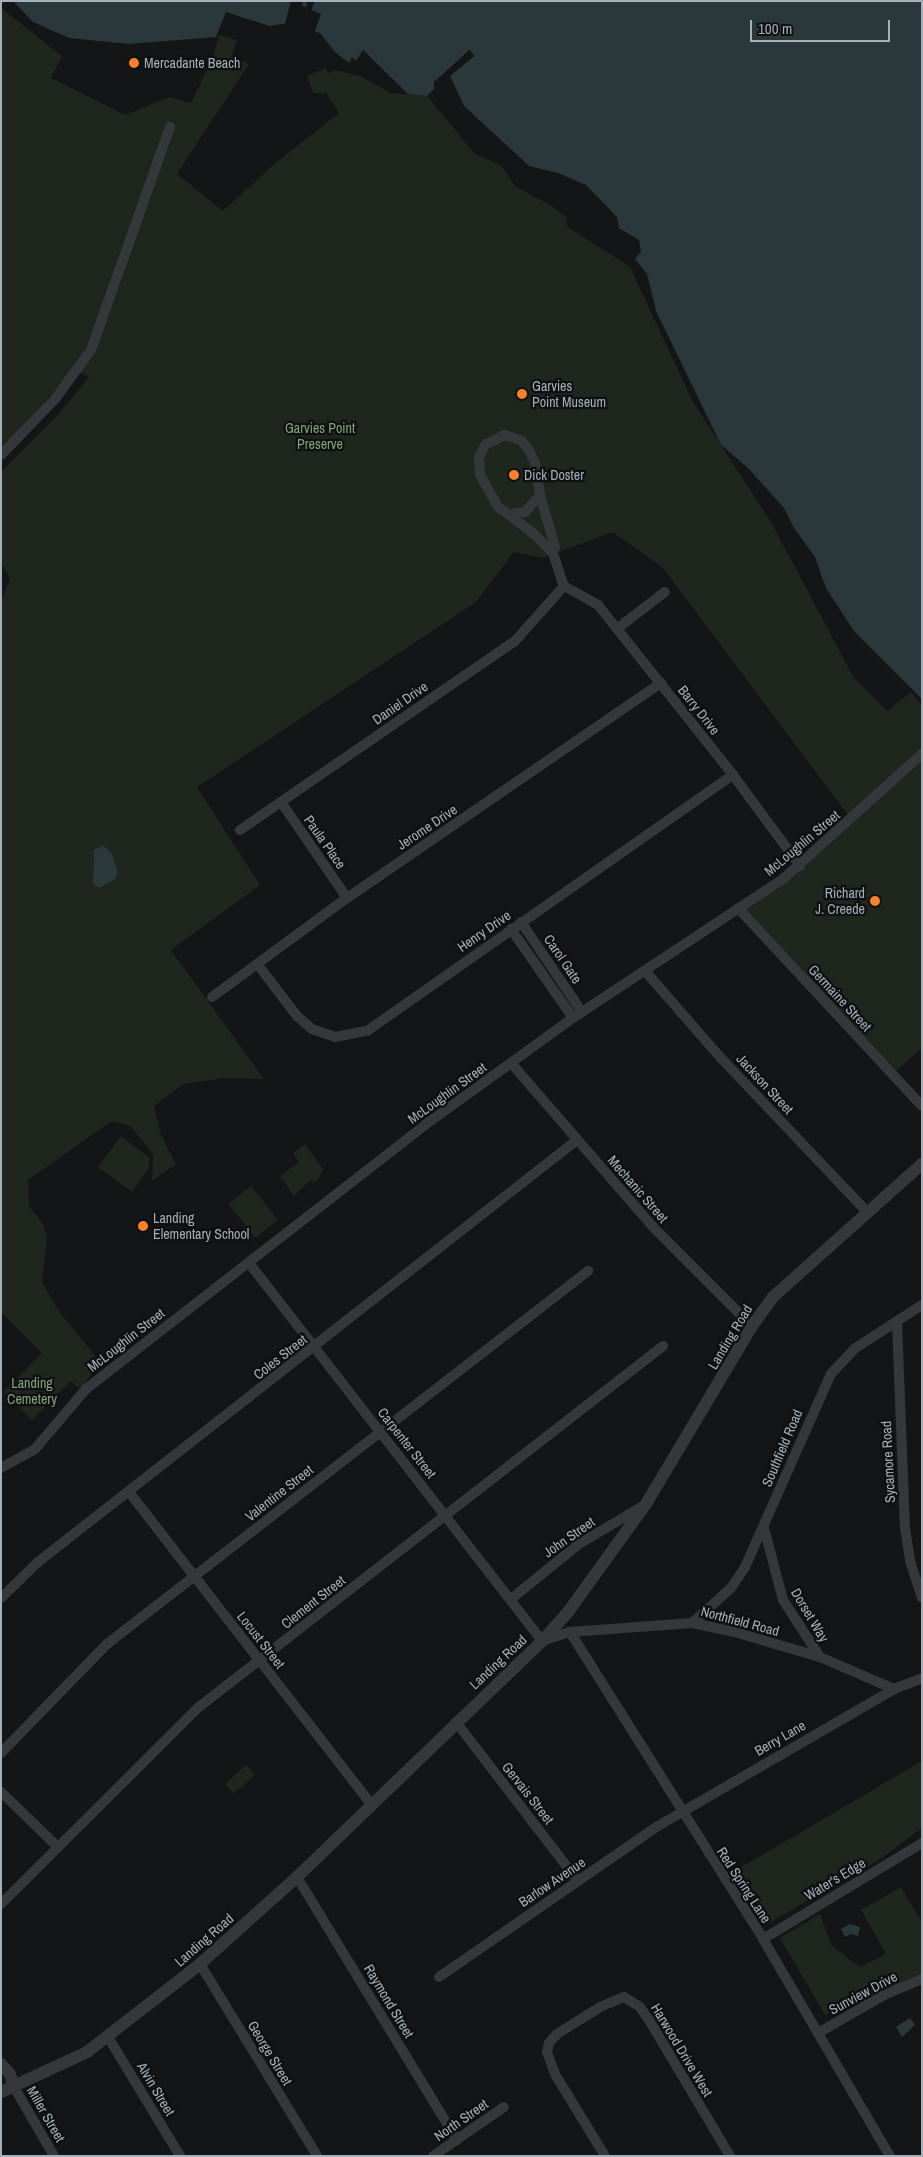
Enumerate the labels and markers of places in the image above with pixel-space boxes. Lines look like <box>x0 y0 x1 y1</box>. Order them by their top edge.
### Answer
place label: Mercadante Beach <box>144 55 240 71</box>
marker: Mercadante Beach <box>128 57 140 69</box>
place label: Garvies Point Museum <box>532 378 606 411</box>
marker: Garvies Point Museum <box>516 388 528 400</box>
place label: Dick Doster <box>524 467 584 483</box>
marker: Dick Doster <box>508 469 520 481</box>
place label: Richard J. Creede <box>815 885 865 918</box>
marker: Richard J. Creede <box>869 895 881 907</box>
place label: Landing Elementary School <box>153 1210 249 1242</box>
marker: Landing Elementary School <box>137 1220 149 1232</box>

